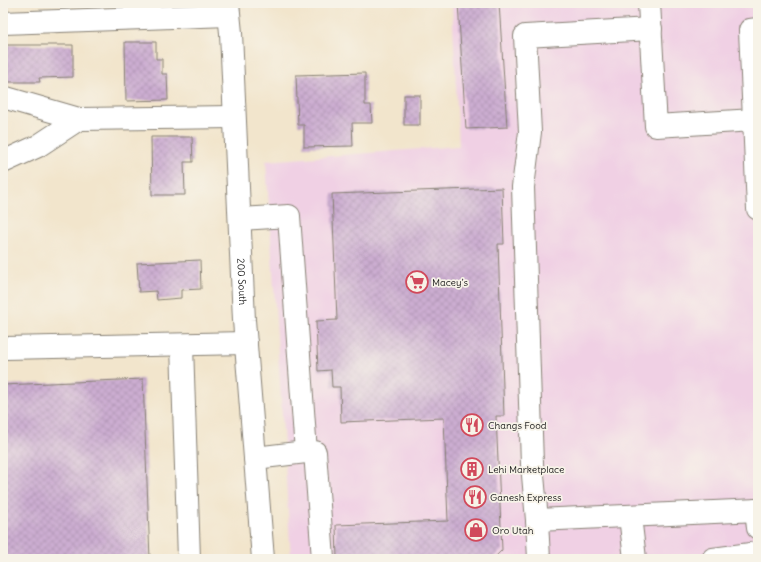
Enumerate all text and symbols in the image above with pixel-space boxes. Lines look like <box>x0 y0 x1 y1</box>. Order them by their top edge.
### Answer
street label: 200 South <box>235 258 250 306</box>
supermarket icon: Macey's <box>404 269 430 295</box>
place label: Macey's <box>432 276 469 289</box>
restaurant icon: Changs Food <box>459 412 485 438</box>
place label: Changs Food <box>488 419 547 432</box>
building icon: Lehi Marketplace <box>459 456 485 482</box>
place label: Lehi Marketplace <box>488 463 564 476</box>
restaurant icon: Ganesh Express <box>462 484 488 510</box>
place label: Ganesh Express <box>490 491 562 504</box>
shop icon: Oro Utah <box>463 517 489 543</box>
place label: Oro Utah <box>492 524 534 537</box>

